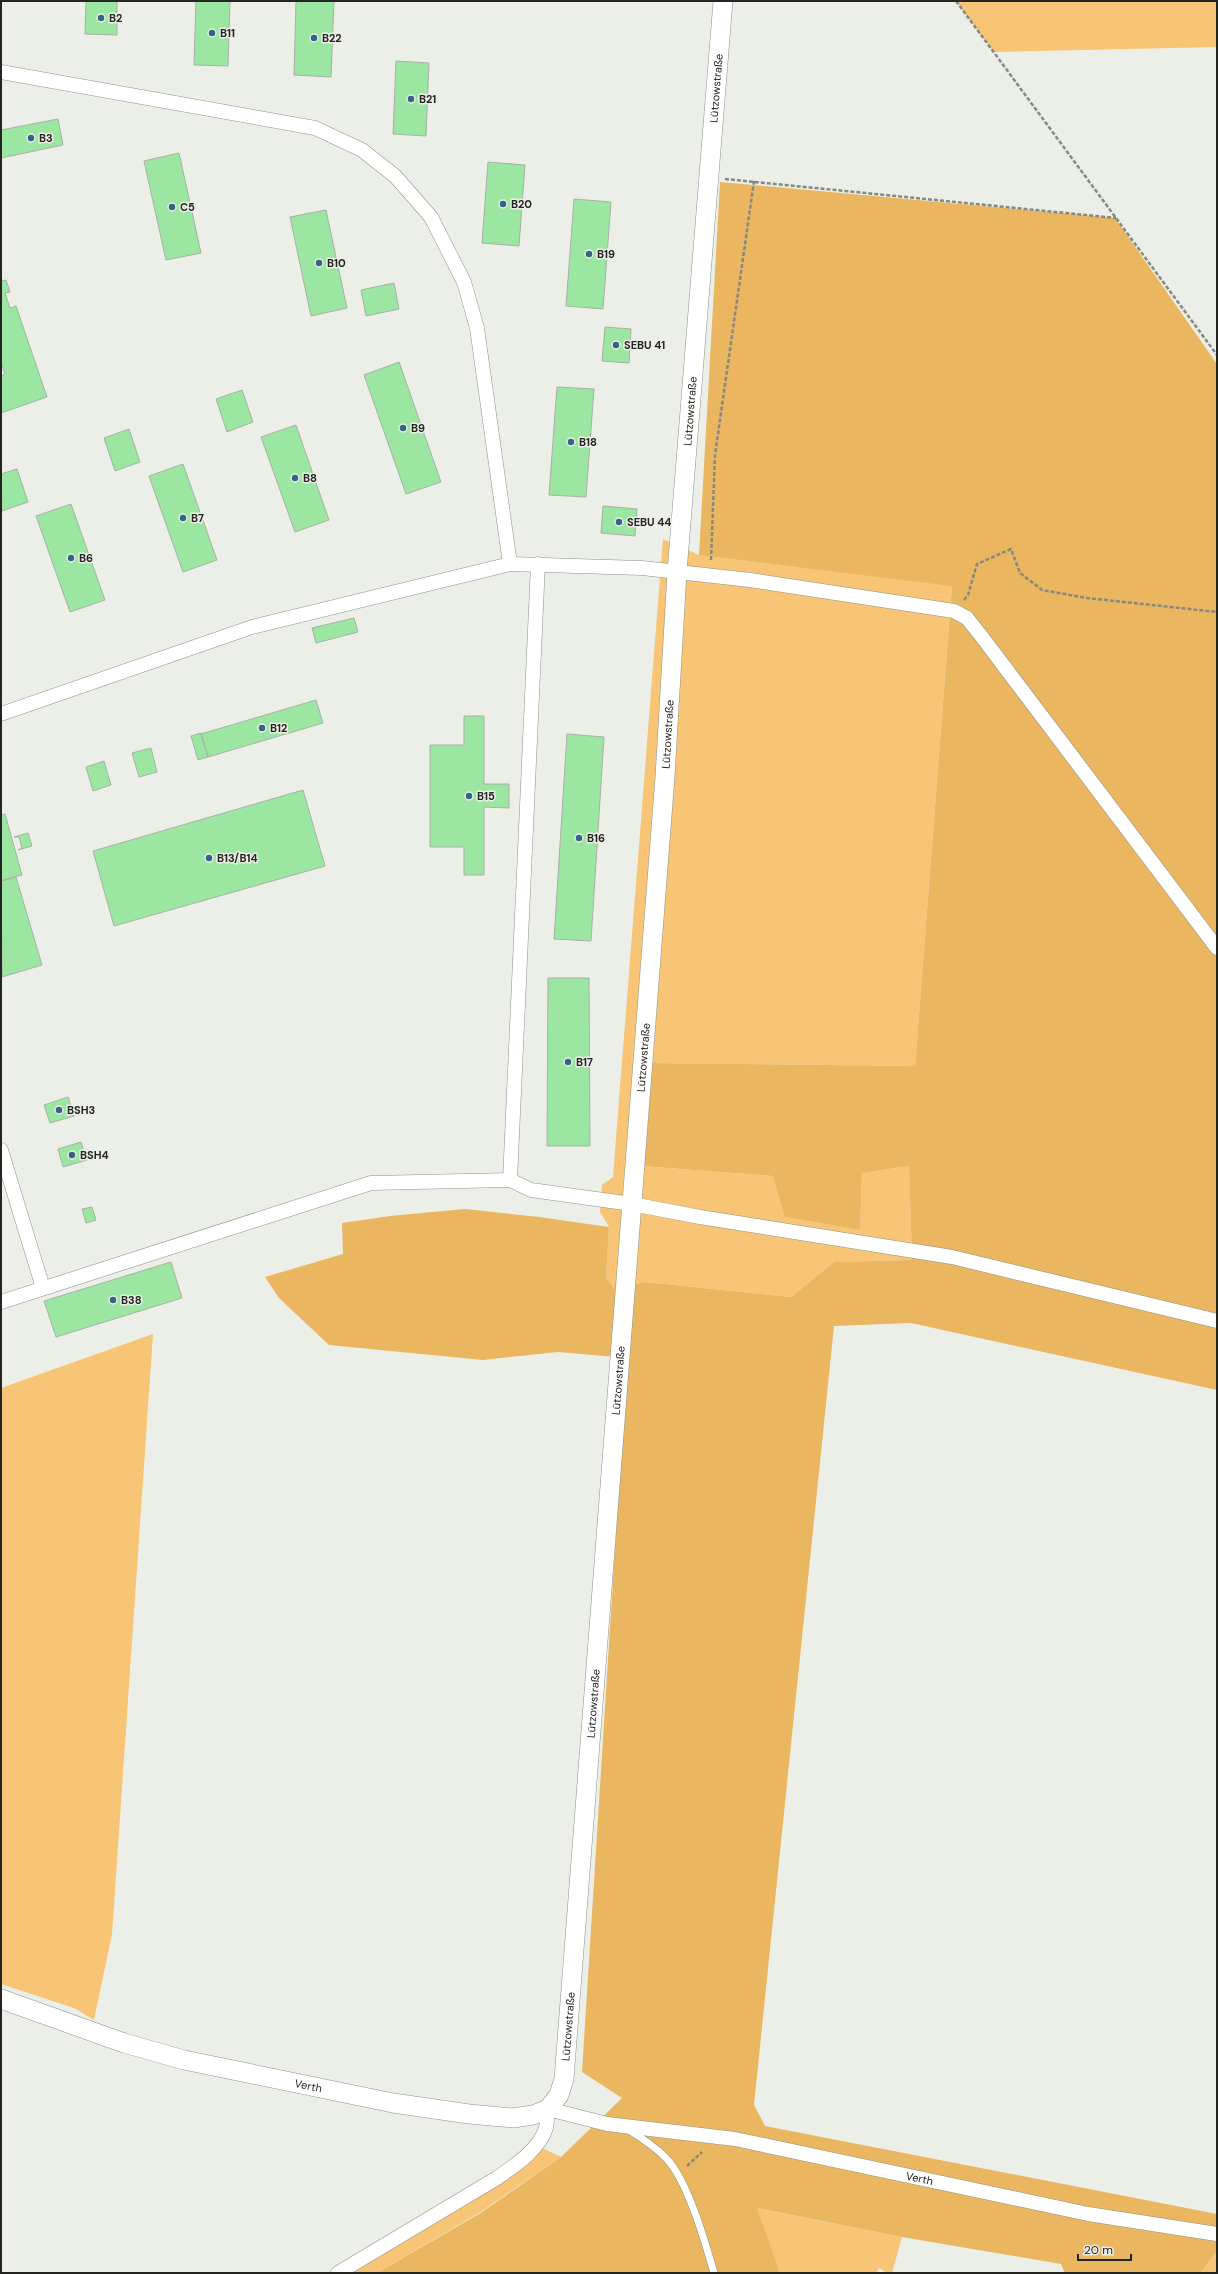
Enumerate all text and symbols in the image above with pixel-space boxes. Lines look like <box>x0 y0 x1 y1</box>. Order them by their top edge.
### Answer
place label: B2 <box>109 11 122 25</box>
marker: B2 <box>96 13 106 23</box>
place label: B11 <box>220 26 235 40</box>
marker: B11 <box>207 28 217 38</box>
place label: B22 <box>322 31 342 45</box>
marker: B22 <box>309 33 319 43</box>
street label: Lützowstraße <box>706 53 726 123</box>
place label: B21 <box>419 92 436 106</box>
marker: B21 <box>406 94 416 104</box>
place label: B3 <box>39 131 53 145</box>
marker: B3 <box>26 133 36 143</box>
place label: B20 <box>511 197 532 211</box>
marker: B20 <box>498 199 508 209</box>
place label: C5 <box>180 200 195 214</box>
marker: C5 <box>167 202 177 212</box>
place label: B19 <box>597 247 615 261</box>
marker: B19 <box>584 249 594 259</box>
place label: B10 <box>327 256 346 270</box>
marker: B10 <box>314 258 324 268</box>
place label: SEBU 41 <box>624 338 665 352</box>
marker: SEBU 41 <box>611 340 621 350</box>
street label: Lützowstraße <box>680 376 700 446</box>
place label: B9 <box>411 421 425 435</box>
marker: B9 <box>398 423 408 433</box>
place label: B18 <box>579 435 597 449</box>
marker: B18 <box>566 437 576 447</box>
place label: B8 <box>303 471 317 485</box>
marker: B8 <box>290 473 300 483</box>
place label: B7 <box>191 511 204 525</box>
marker: B7 <box>178 513 188 523</box>
place label: SEBU 44 <box>627 515 672 529</box>
marker: SEBU 44 <box>614 517 624 527</box>
place label: B6 <box>79 551 93 565</box>
marker: B6 <box>66 553 76 563</box>
street label: Lützowstraße <box>658 699 677 769</box>
place label: B12 <box>270 721 287 735</box>
marker: B12 <box>257 723 267 733</box>
place label: B15 <box>477 789 495 803</box>
marker: B15 <box>464 791 474 801</box>
place label: B16 <box>587 831 605 845</box>
marker: B16 <box>574 833 584 843</box>
place label: B13/B14 <box>217 851 258 865</box>
marker: B13/B14 <box>204 853 214 863</box>
street label: Lützowstraße <box>634 1022 653 1092</box>
place label: B17 <box>576 1055 593 1069</box>
marker: B17 <box>563 1057 573 1067</box>
place label: BSH3 <box>67 1103 95 1117</box>
marker: BSH3 <box>54 1105 64 1115</box>
place label: BSH4 <box>80 1148 109 1162</box>
marker: BSH4 <box>67 1150 77 1160</box>
place label: B38 <box>121 1293 142 1307</box>
marker: B38 <box>108 1295 118 1305</box>
street label: Lützowstraße <box>609 1345 628 1415</box>
street label: Lützowstraße <box>583 1668 603 1738</box>
street label: Lützowstraße <box>558 1991 578 2062</box>
street label: Verth <box>293 2076 323 2095</box>
street label: Verth <box>905 2168 935 2188</box>
scale bar <box>1078 2236 1131 2262</box>
text: 20 m <box>1084 2242 1113 2258</box>

